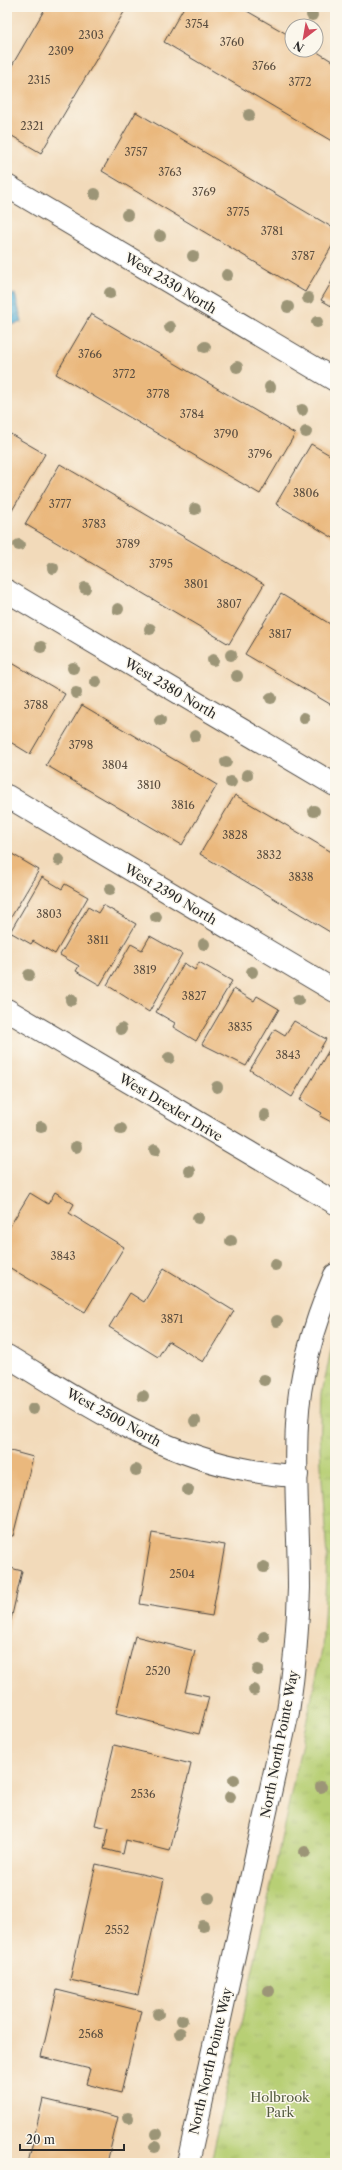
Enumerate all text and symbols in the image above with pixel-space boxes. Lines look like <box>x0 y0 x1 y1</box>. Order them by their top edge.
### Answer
house number: 3754 <box>185 17 209 31</box>
north arrow <box>284 18 324 58</box>
house number: 2303 <box>78 28 104 42</box>
house number: 3760 <box>220 35 244 49</box>
text: N <box>291 38 307 55</box>
house number: 2309 <box>48 44 74 58</box>
house number: 3766 <box>252 59 277 73</box>
house number: 2315 <box>28 73 51 87</box>
house number: 3772 <box>288 75 312 89</box>
house number: 2321 <box>20 119 44 133</box>
house number: 3757 <box>125 145 148 159</box>
house number: 3763 <box>158 165 182 179</box>
house number: 3769 <box>192 185 216 199</box>
house number: 3775 <box>227 205 249 219</box>
house number: 3781 <box>261 224 284 238</box>
street label: West 2330 North <box>121 249 220 317</box>
house number: 3787 <box>291 249 315 263</box>
house number: 3766 <box>78 347 103 361</box>
house number: 3772 <box>112 367 136 381</box>
house number: 3778 <box>146 387 170 401</box>
house number: 3784 <box>180 407 204 421</box>
house number: 3790 <box>214 427 238 441</box>
house number: 3796 <box>248 447 273 461</box>
house number: 3806 <box>293 486 320 500</box>
house number: 3777 <box>49 497 72 511</box>
house number: 3783 <box>82 517 106 531</box>
house number: 3789 <box>116 537 140 551</box>
house number: 3795 <box>149 557 173 571</box>
house number: 3801 <box>184 577 208 591</box>
house number: 3807 <box>217 597 242 611</box>
house number: 3817 <box>269 627 292 641</box>
street label: West 2380 North <box>121 654 220 722</box>
house number: 3788 <box>24 698 48 712</box>
house number: 3798 <box>69 738 93 752</box>
house number: 3804 <box>102 758 128 772</box>
house number: 3810 <box>137 778 161 792</box>
house number: 3816 <box>171 798 195 812</box>
house number: 3828 <box>222 828 248 842</box>
house number: 3832 <box>257 848 281 862</box>
street label: West 2390 North <box>121 860 220 928</box>
house number: 3838 <box>288 870 314 884</box>
house number: 3803 <box>36 907 62 921</box>
house number: 3811 <box>87 933 109 947</box>
house number: 3819 <box>133 963 157 977</box>
house number: 3827 <box>182 989 207 1003</box>
house number: 3835 <box>228 1020 252 1034</box>
house number: 3843 <box>276 1048 301 1062</box>
street label: West Drexler Drive <box>116 1069 226 1144</box>
house number: 3843 <box>51 1249 76 1263</box>
house number: 3871 <box>161 1312 184 1326</box>
street label: West 2500 North <box>63 1384 164 1449</box>
house number: 2504 <box>169 1567 195 1581</box>
house number: 2520 <box>145 1664 171 1678</box>
street label: North North Pointe Way <box>257 1668 301 1819</box>
house number: 2536 <box>131 1787 156 1801</box>
house number: 2552 <box>105 1923 129 1937</box>
street label: North North Pointe Way <box>185 1985 235 2136</box>
house number: 2568 <box>78 2027 104 2041</box>
park label: Holbrook Park <box>250 2089 310 2120</box>
scale bar <box>20 2126 124 2152</box>
text: 20 m <box>26 2132 55 2147</box>

